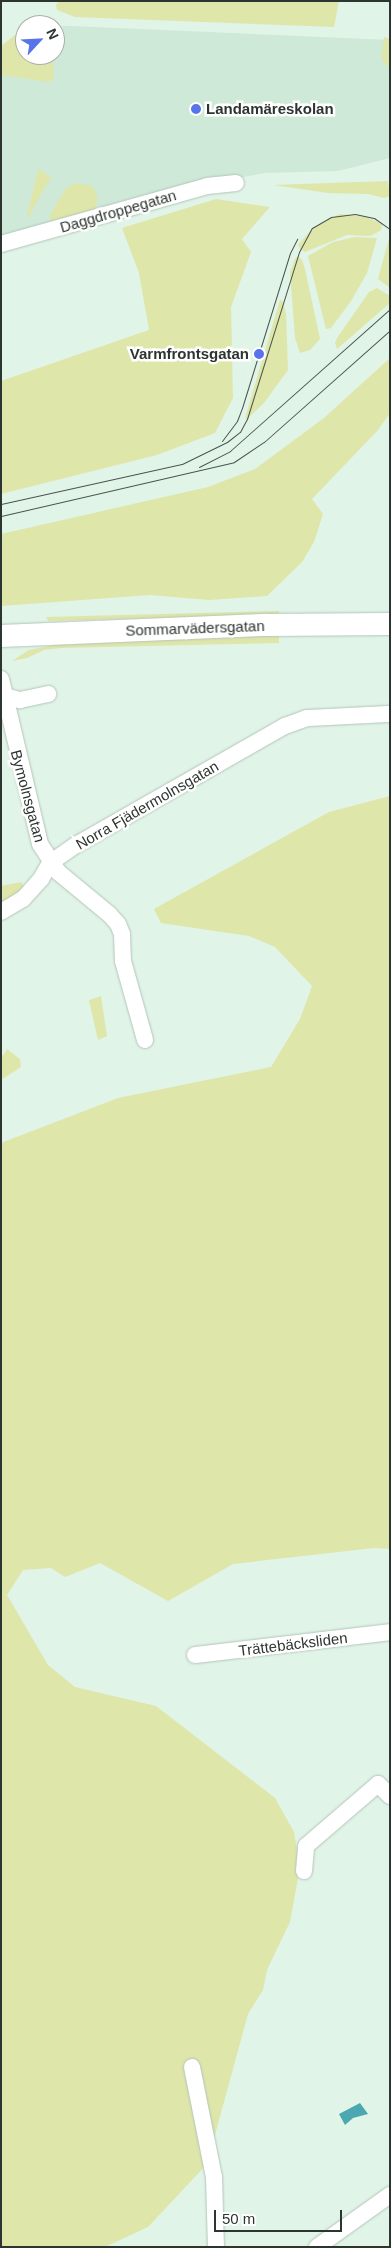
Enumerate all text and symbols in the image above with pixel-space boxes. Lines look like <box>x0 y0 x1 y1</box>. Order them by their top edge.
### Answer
north arrow <box>15 15 65 65</box>
text: N <box>43 26 62 42</box>
place label: Landamäreskolan <box>206 100 334 118</box>
marker: Landamäreskolan <box>190 103 202 115</box>
street label: Daggdroppegatan <box>58 186 178 236</box>
place label: Varmfrontsgatan <box>130 345 249 363</box>
marker: Varmfrontsgatan <box>253 348 265 360</box>
street label: Sommarvädersgatan <box>125 617 265 639</box>
street label: Bymolnsgatan <box>7 748 49 844</box>
street label: Norra Fjädermolnsgatan <box>72 757 222 853</box>
street label: Trättebäcksliden <box>238 1628 348 1660</box>
scale bar <box>216 2200 344 2232</box>
text: 50 m <box>222 2210 255 2227</box>

